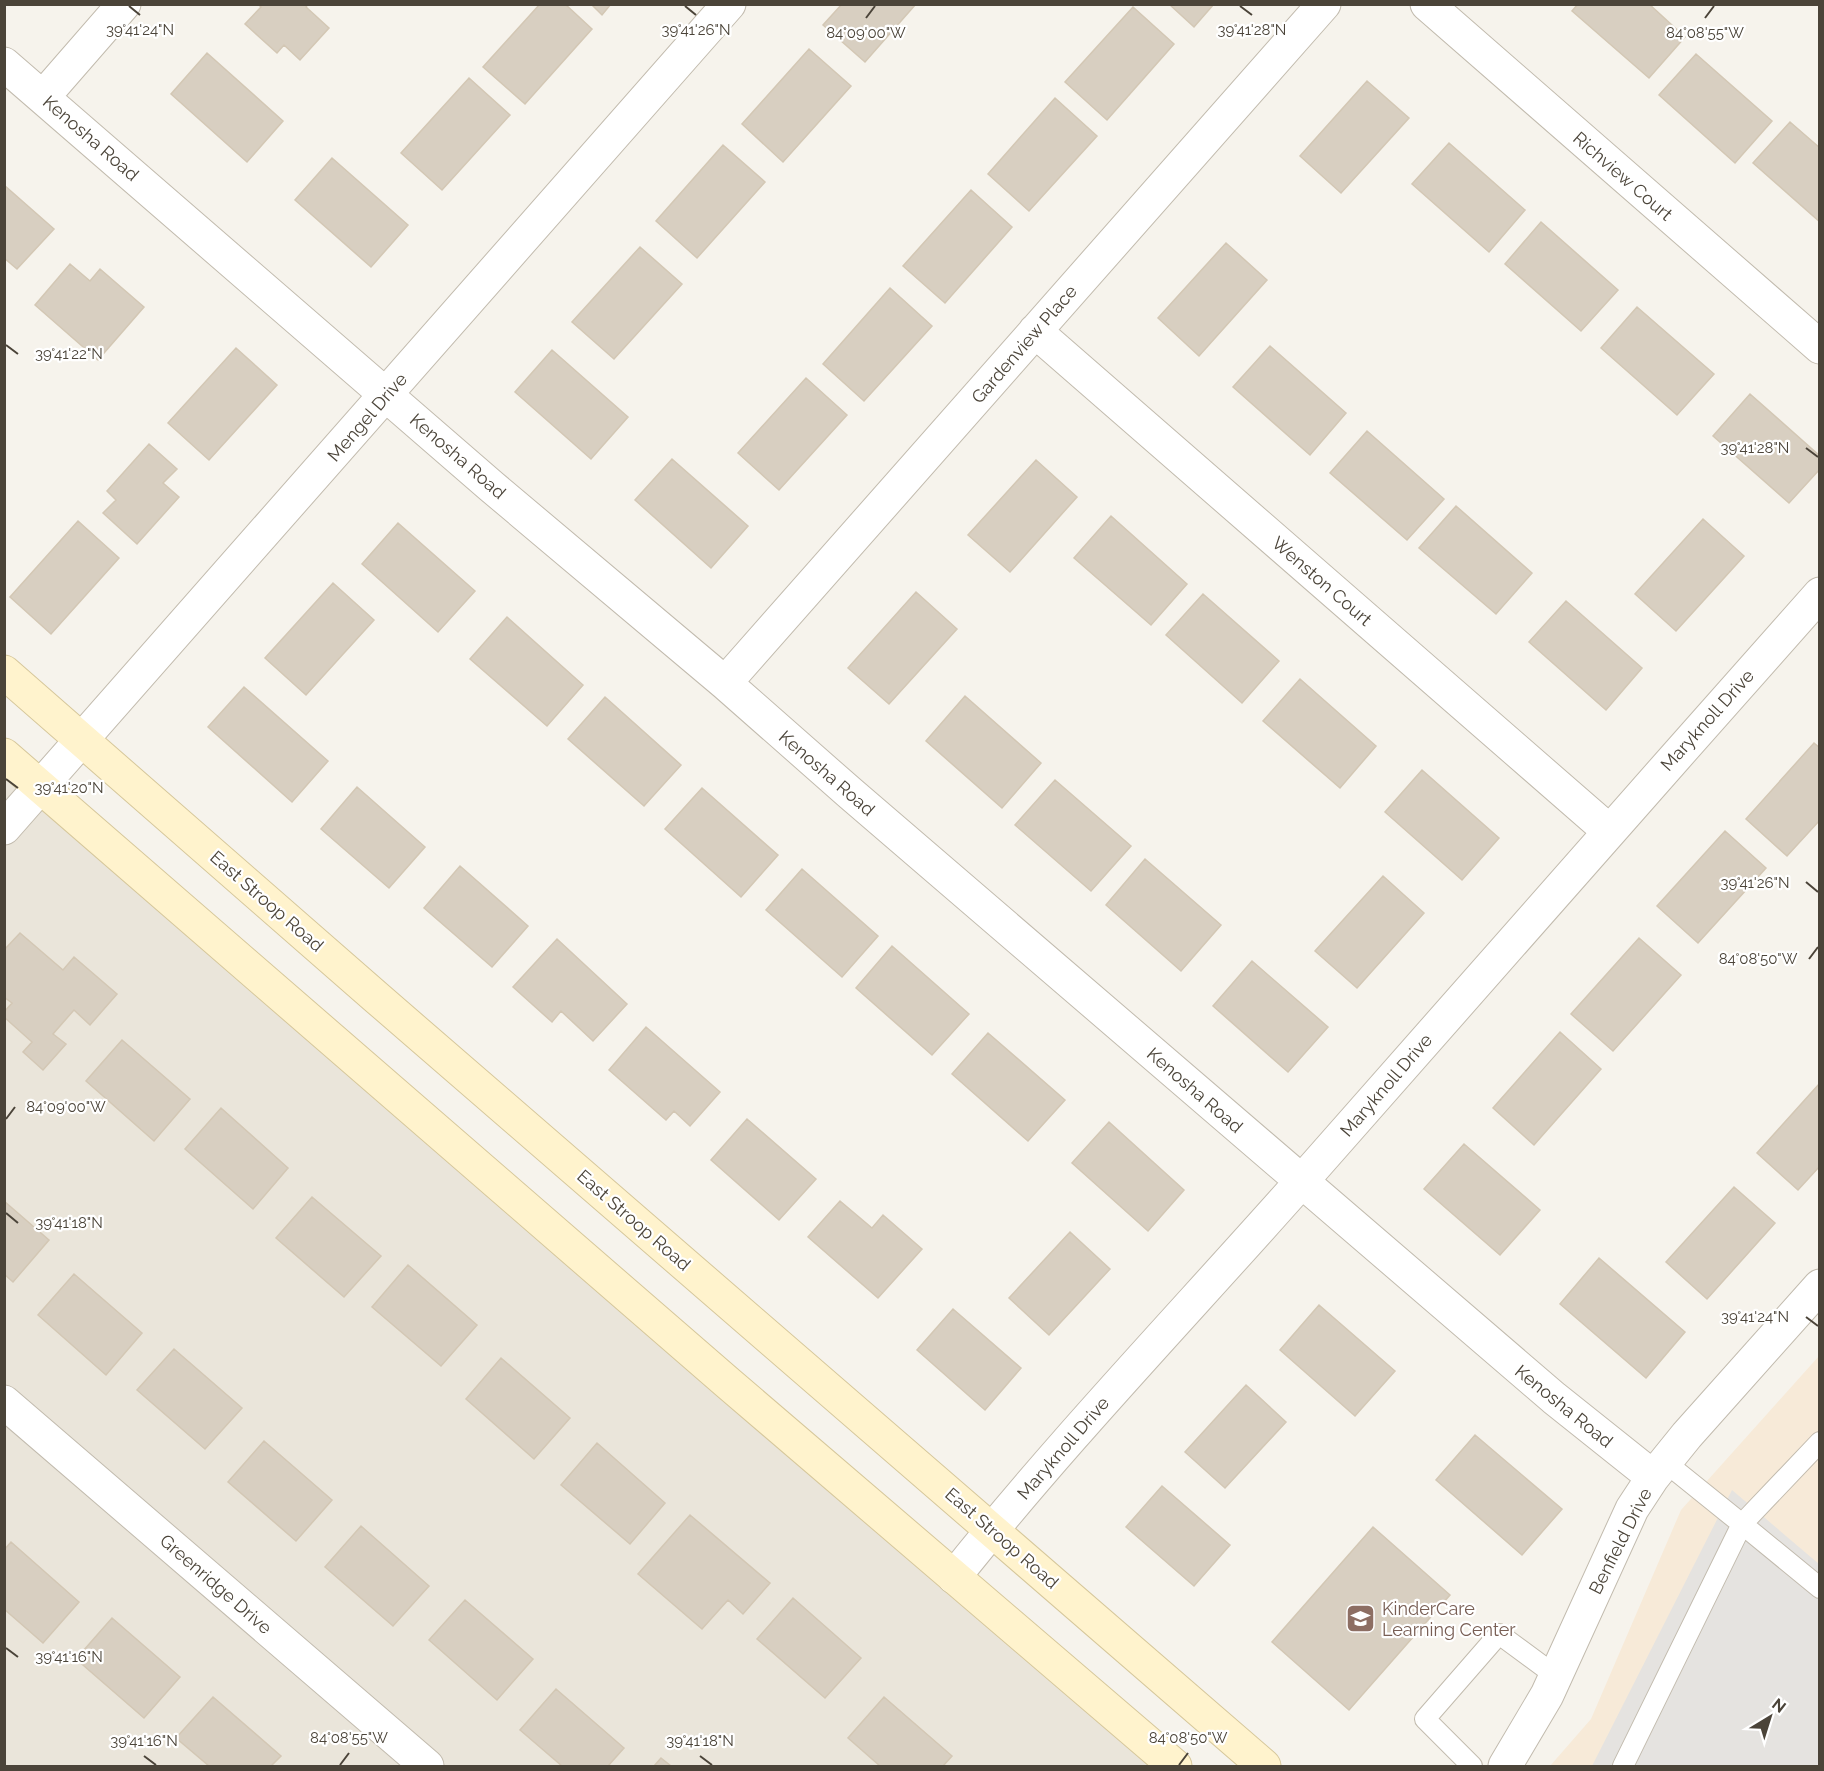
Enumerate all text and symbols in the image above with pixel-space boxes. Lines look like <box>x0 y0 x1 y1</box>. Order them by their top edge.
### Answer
text: 39°41'24"N <box>106 21 174 39</box>
text: 39°41'26"N <box>661 21 731 39</box>
text: 39°41'28"N <box>1218 21 1286 39</box>
text: 84°09'00"W <box>826 24 906 42</box>
text: 84°08'55"W <box>1666 24 1744 42</box>
street label: Kenosha Road <box>39 91 143 185</box>
street label: Richview Court <box>1569 127 1677 225</box>
street label: Gardenview Place <box>967 280 1081 407</box>
text: 39°41'22"N <box>35 345 103 363</box>
street label: Mengel Drive <box>323 368 411 466</box>
street label: Kenosha Road <box>406 409 510 503</box>
text: 39°41'28"N <box>1721 439 1789 457</box>
street label: Wenston Court <box>1268 532 1376 630</box>
street label: Maryknoll Drive <box>1656 665 1758 775</box>
street label: Kenosha Road <box>775 726 879 820</box>
text: 39°41'20"N <box>34 779 104 797</box>
street label: East Stroop Road <box>206 846 328 956</box>
text: 39°41'26"N <box>1720 874 1790 892</box>
text: 84°08'50"W <box>1719 950 1798 968</box>
street label: Maryknoll Drive <box>1336 1029 1437 1141</box>
street label: Kenosha Road <box>1143 1043 1247 1137</box>
text: 84°09'00"W <box>26 1098 106 1116</box>
street label: East Stroop Road <box>573 1165 695 1275</box>
text: 39°41'18"N <box>35 1214 103 1232</box>
text: 39°41'24"N <box>1721 1308 1789 1326</box>
street label: Kenosha Road <box>1511 1360 1617 1452</box>
street label: Maryknoll Drive <box>1013 1392 1114 1504</box>
street label: East Stroop Road <box>941 1483 1063 1593</box>
street label: Benfield Drive <box>1584 1484 1656 1598</box>
street label: Greenridge Drive <box>156 1530 276 1639</box>
place label: KinderCare Learning Center <box>1382 1598 1516 1640</box>
school or university icon: KinderCare Learning Center <box>1345 1602 1377 1634</box>
text: 39°41'16"N <box>35 1648 103 1666</box>
north arrow <box>1740 1687 1800 1747</box>
text: N <box>1768 1694 1790 1717</box>
text: 84°08'55"W <box>310 1729 388 1747</box>
text: 84°08'50"W <box>1149 1729 1228 1747</box>
text: 39°41'16"N <box>110 1732 178 1750</box>
text: 39°41'18"N <box>666 1732 734 1750</box>

